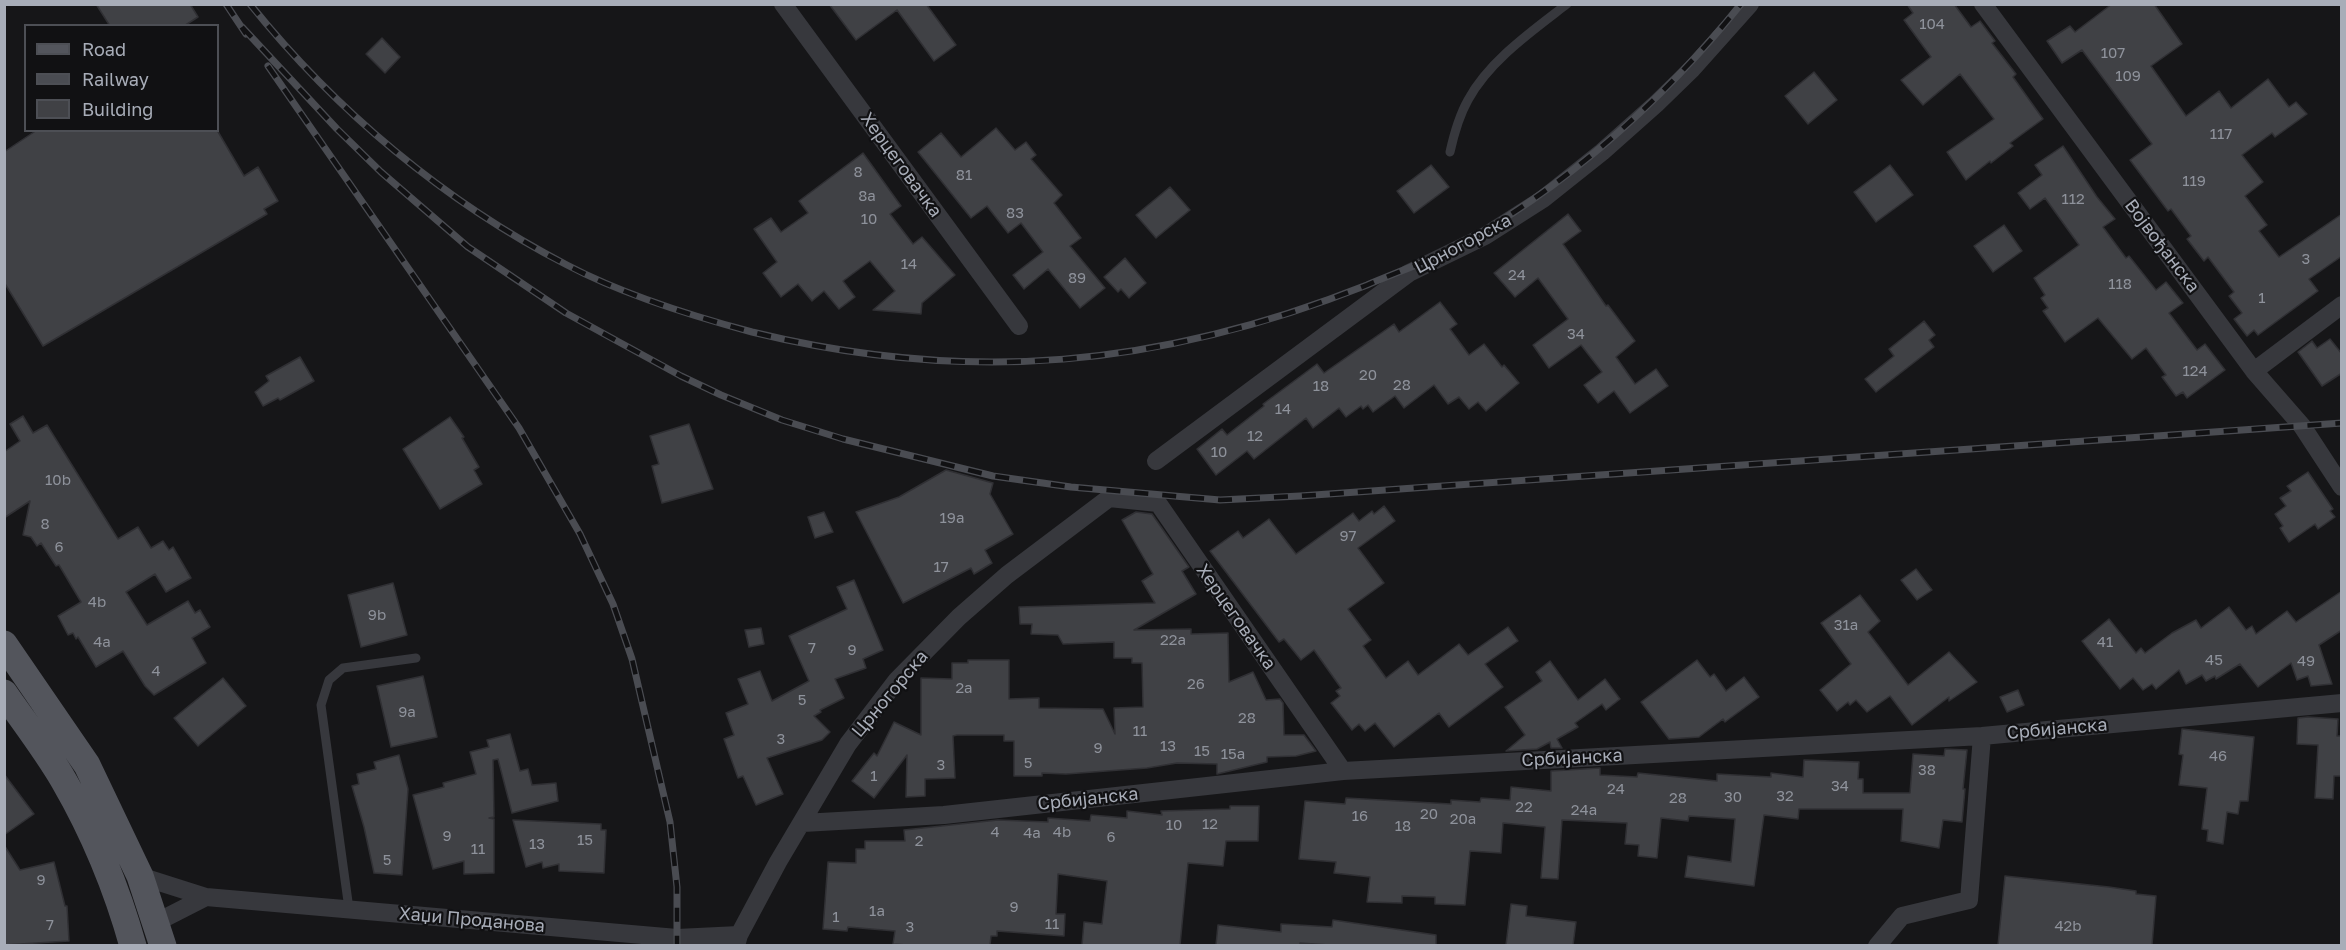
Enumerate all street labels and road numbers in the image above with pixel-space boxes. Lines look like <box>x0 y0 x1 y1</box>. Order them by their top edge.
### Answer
street label: Херцеговачка <box>856 108 946 222</box>
street label: Војвођанска <box>2120 195 2204 297</box>
street label: Црногорска <box>1411 209 1515 279</box>
street label: Херцеговачка <box>1192 560 1280 674</box>
street label: Црногорска <box>847 646 933 742</box>
street label: Србијанска <box>2006 714 2108 744</box>
street label: Србијанска <box>1521 745 1623 771</box>
street label: Србијанска <box>1037 783 1139 815</box>
street label: Хаџи Проданова <box>398 903 546 937</box>

